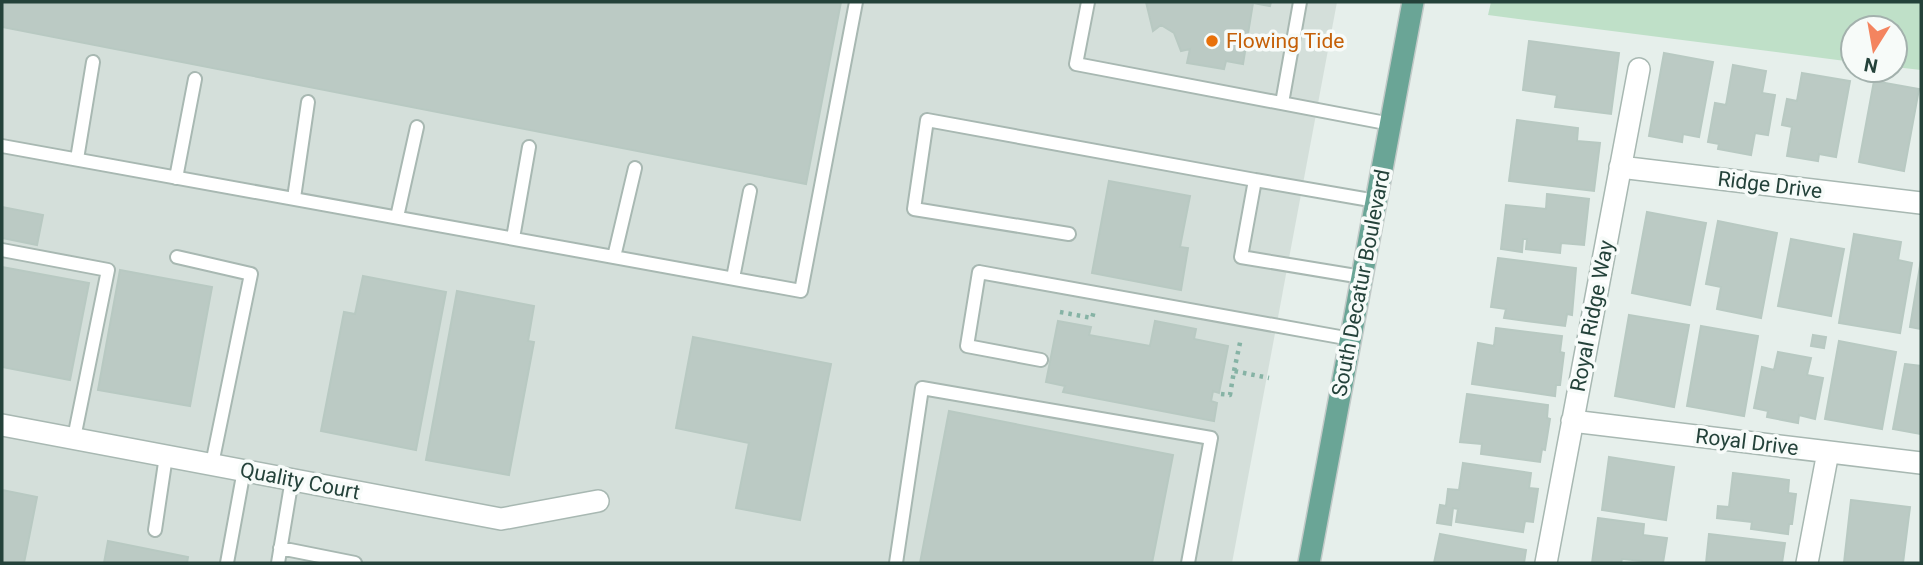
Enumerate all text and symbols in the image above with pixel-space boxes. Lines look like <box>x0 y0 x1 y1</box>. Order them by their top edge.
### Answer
north arrow <box>1839 14 1909 84</box>
place label: Flowing Tide <box>1226 29 1344 53</box>
marker: Flowing Tide <box>1204 33 1220 49</box>
text: N <box>1862 53 1880 78</box>
street label: South Decatur Boulevard <box>1327 167 1395 399</box>
street label: Ridge Drive <box>1716 167 1824 203</box>
street label: Royal Ridge Way <box>1566 238 1618 394</box>
street label: Royal Drive <box>1694 424 1800 460</box>
street label: Quality Court <box>238 458 362 504</box>

